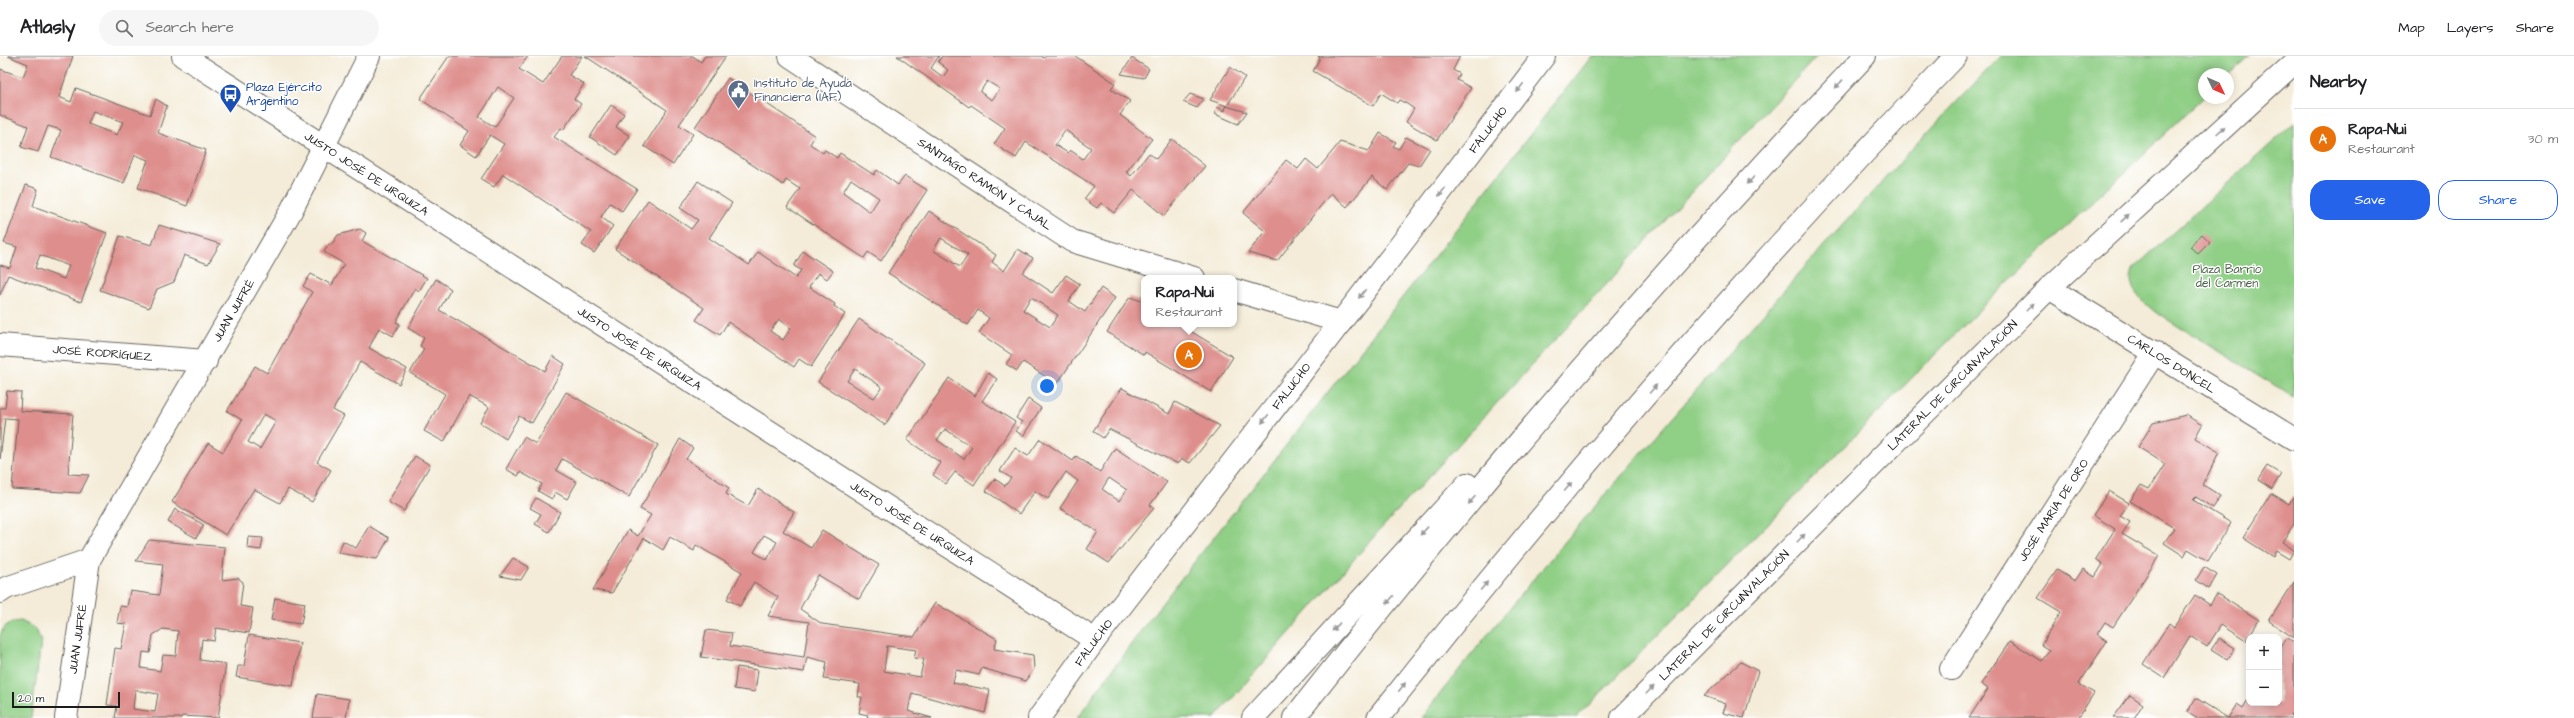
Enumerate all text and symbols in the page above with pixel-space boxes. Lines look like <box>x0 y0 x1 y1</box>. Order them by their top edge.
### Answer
search box <box>99 10 379 46</box>
text: Atlasly <box>20 14 75 41</box>
icon: search <box>113 17 135 39</box>
text: Search here <box>145 17 234 38</box>
text: Map <box>2398 18 2425 38</box>
text: Layers <box>2447 18 2494 38</box>
text: Share <box>2516 18 2554 38</box>
north arrow <box>2198 68 2234 104</box>
text: Nearby <box>2310 70 2367 94</box>
place label: Instituto de Ayuda Financiera (IAF) <box>754 75 852 106</box>
public building icon: Instituto de Ayuda Financiera (IAF) <box>725 77 751 110</box>
place label: Plaza Ejército Argentino <box>246 79 322 111</box>
one-way arrow <box>1834 79 1843 90</box>
bus stop icon: Plaza Ejército Argentino <box>217 81 243 114</box>
one-way arrow <box>1516 82 1525 93</box>
street label: FALUCHO <box>1465 103 1512 157</box>
text: Rapa-Nui <box>2348 119 2406 140</box>
one-way arrow <box>2216 125 2226 134</box>
street label: JUSTO JOSÉ DE URQUIZA <box>301 128 432 220</box>
text: A <box>2319 130 2327 148</box>
text: 30 m <box>2528 130 2558 148</box>
street label: SANTIAGO RAMÓN Y CAJAL <box>914 134 1056 235</box>
text: Restaurant <box>2348 140 2415 158</box>
one-way arrow <box>1746 175 1755 185</box>
button: Save <box>2310 180 2430 220</box>
button: Share <box>2438 180 2558 220</box>
one-way arrow <box>1438 186 1446 197</box>
one-way arrow <box>2120 213 2130 222</box>
park label: Plaza Barrio del Carmen <box>2193 261 2262 292</box>
popup <box>1141 275 1237 327</box>
street label: JUAN JUFRÉ <box>209 276 259 345</box>
text: Rapa-Nui <box>1156 282 1214 303</box>
one-way arrow <box>1358 289 1367 300</box>
one-way arrow <box>2025 302 2035 312</box>
street label: JUSTO JOSÉ DE URQUIZA <box>574 303 705 395</box>
text: Restaurant <box>1156 303 1222 321</box>
street label: LATERAL DE CIRCUNVALACIÓN <box>1884 316 2022 455</box>
street label: CARLOS DONCEL <box>2124 330 2219 398</box>
pin: A <box>1176 340 1202 370</box>
street label: JOSÉ RODRÍGUEZ <box>52 341 154 366</box>
street label: FALUCHO <box>1268 359 1315 413</box>
your location <box>1037 376 1057 396</box>
one-way arrow <box>1648 383 1657 394</box>
one-way arrow <box>1262 414 1270 424</box>
street label: JOSÉ MARÍA DE ORO <box>2014 456 2093 565</box>
street label: JUSTO JOSÉ DE URQUIZA <box>847 477 978 570</box>
one-way arrow <box>1563 482 1572 492</box>
one-way arrow <box>1468 494 1477 505</box>
one-way arrow <box>1419 526 1429 536</box>
one-way arrow <box>1796 533 1806 543</box>
street label: LATERAL DE CIRCUNVALACIÓN <box>1656 546 1794 685</box>
one-way arrow <box>1479 581 1488 592</box>
one-way arrow <box>1385 595 1394 605</box>
street label: JUAN JUFRÉ <box>65 603 91 675</box>
street label: FALUCHO <box>1071 616 1117 670</box>
one-way arrow <box>1331 622 1341 632</box>
map controls <box>2246 634 2282 706</box>
button: + <box>2246 634 2282 670</box>
button: − <box>2246 670 2282 706</box>
one-way arrow <box>1398 682 1406 693</box>
one-way arrow <box>1645 685 1655 695</box>
scale bar <box>12 690 120 709</box>
text: 20 m <box>18 691 44 706</box>

